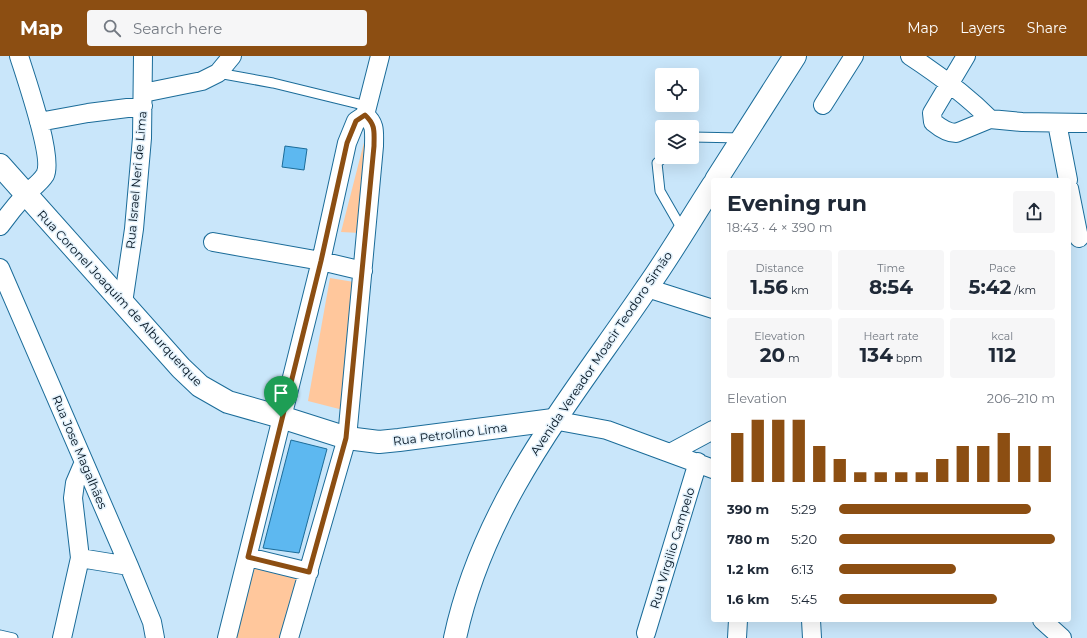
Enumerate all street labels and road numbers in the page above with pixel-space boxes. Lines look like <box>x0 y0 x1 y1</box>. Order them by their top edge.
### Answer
street label: Rua Israel Neri de Lima <box>123 111 149 249</box>
street label: Rua Coronel Joaquim de Alburquerque <box>34 207 206 389</box>
street label: Avenida Vereador Moacir Teodoro Simão <box>527 248 675 458</box>
street label: Rua Jose Magalhães <box>49 393 111 511</box>
street label: Rua Petrolino Lima <box>392 420 508 448</box>
street label: Rua Virgilio Campelo <box>646 486 698 610</box>

